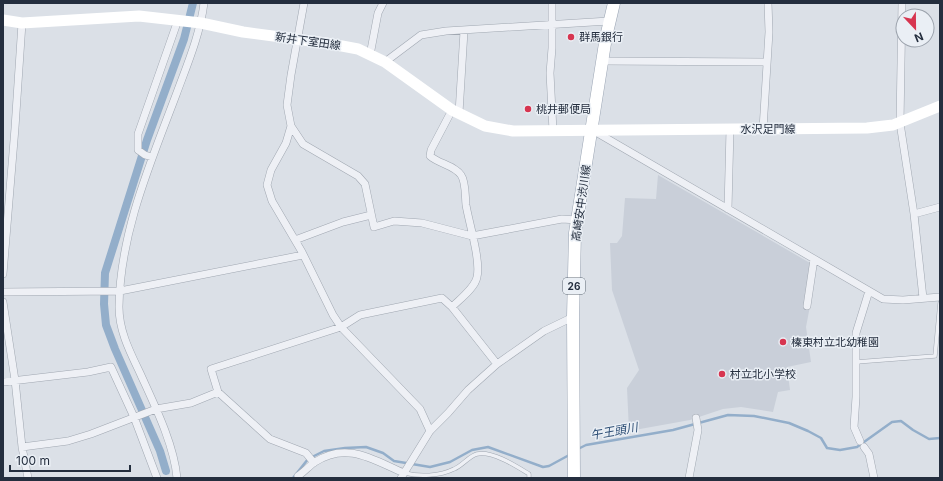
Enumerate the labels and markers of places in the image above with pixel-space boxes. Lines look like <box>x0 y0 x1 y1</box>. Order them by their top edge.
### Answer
place label: 群馬銀行 <box>579 30 623 44</box>
marker: 群馬銀行 <box>566 32 576 42</box>
place label: 桃井郵便局 <box>536 102 591 116</box>
marker: 桃井郵便局 <box>523 104 533 114</box>
place label: 榛東村立北幼稚園 <box>791 335 879 349</box>
marker: 榛東村立北幼稚園 <box>778 337 788 347</box>
place label: 村立北小学校 <box>730 367 796 381</box>
marker: 村立北小学校 <box>717 369 727 379</box>

